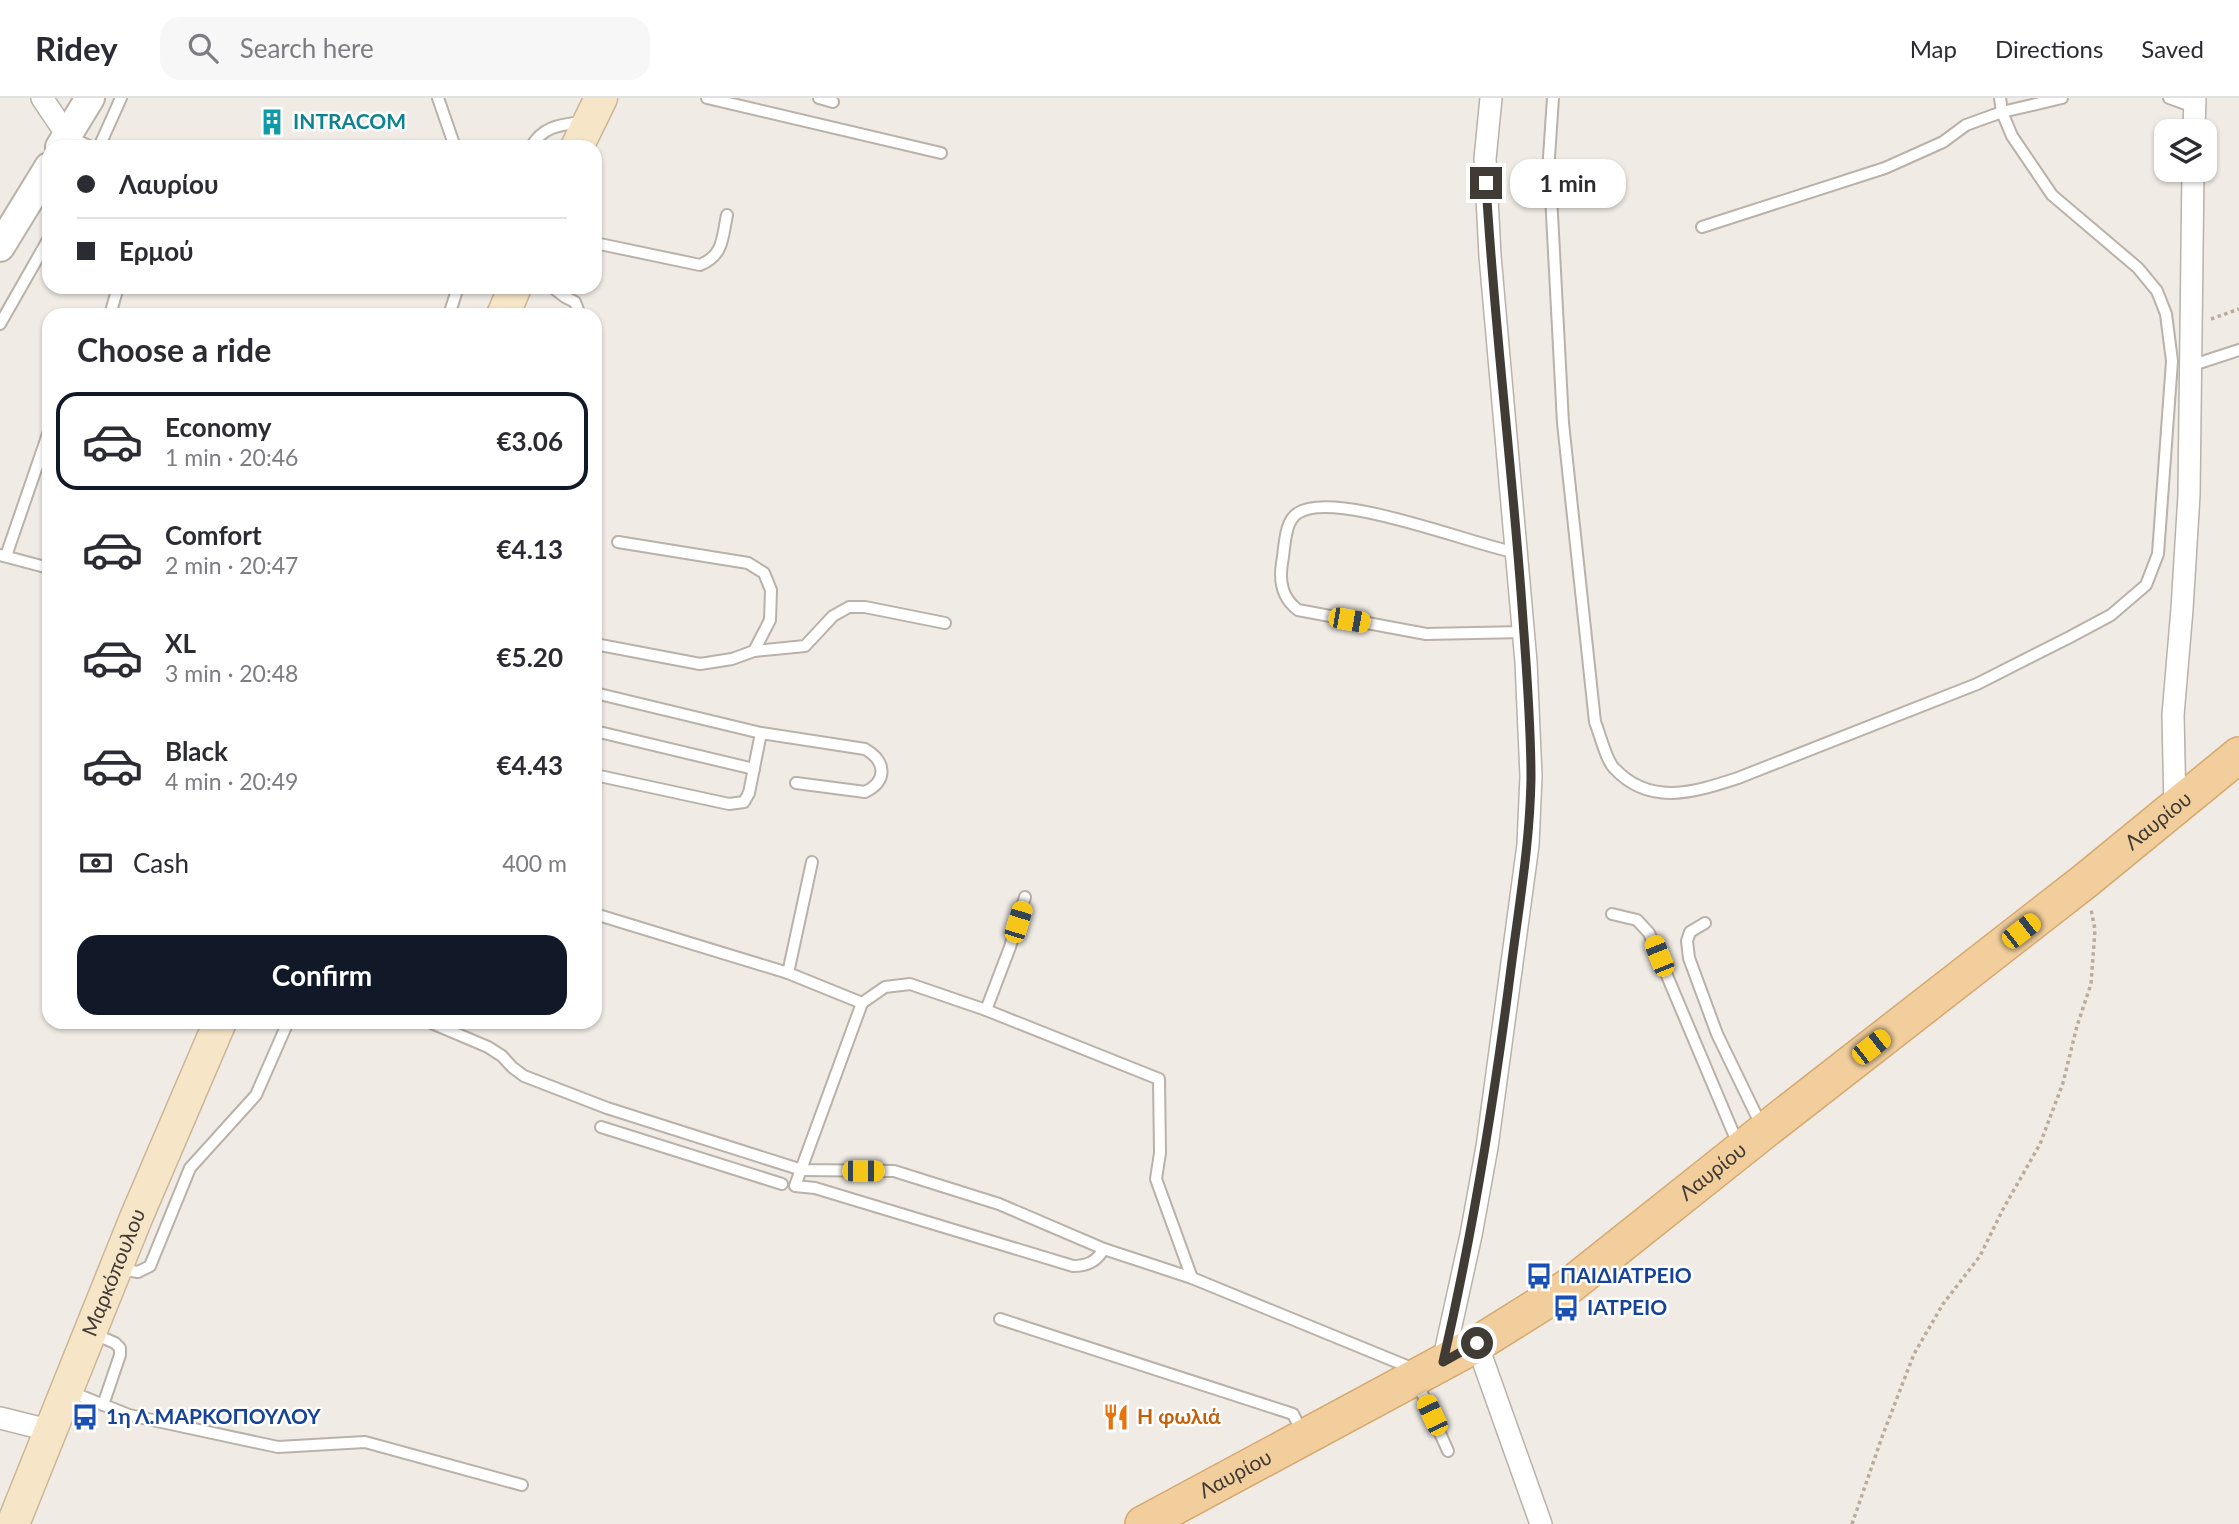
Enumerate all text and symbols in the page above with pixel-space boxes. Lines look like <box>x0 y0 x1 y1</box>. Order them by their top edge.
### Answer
search box <box>160 17 650 80</box>
text: Ridey <box>35 28 118 68</box>
icon: search <box>184 29 222 67</box>
text: Search here <box>240 32 374 64</box>
text: Map <box>1910 34 1957 63</box>
text: Directions <box>1995 34 2103 63</box>
text: Saved <box>2141 34 2204 63</box>
building icon: INTRACOM <box>257 107 287 137</box>
place label: INTRACOM <box>293 108 406 133</box>
map controls <box>2154 119 2217 182</box>
button: layers <box>2154 119 2217 182</box>
callout: 1 min <box>1510 158 1626 208</box>
route end <box>1470 167 1502 199</box>
text: Λαυρίου <box>119 168 218 200</box>
text: 1 min <box>1539 169 1597 197</box>
text: Ερμού <box>119 235 194 267</box>
text: Choose a ride <box>77 330 271 369</box>
icon: car <box>81 410 144 473</box>
text: Economy <box>165 411 271 443</box>
text: €3.06 <box>497 425 563 457</box>
text: 1 min · 20:46 <box>165 443 298 471</box>
icon: car <box>81 518 144 581</box>
text: Comfort <box>165 519 262 551</box>
text: €4.13 <box>497 533 563 565</box>
text: 2 min · 20:47 <box>165 551 298 579</box>
car <box>1327 606 1372 634</box>
icon: car <box>81 626 144 689</box>
text: XL <box>165 627 196 659</box>
text: €5.20 <box>497 641 563 673</box>
text: 3 min · 20:48 <box>165 659 298 687</box>
icon: car <box>81 734 144 797</box>
text: Black <box>165 735 228 767</box>
text: €4.43 <box>497 749 563 781</box>
text: 4 min · 20:49 <box>165 767 298 795</box>
street label: Λαυρίου <box>2119 785 2196 854</box>
icon: cash <box>77 844 115 882</box>
text: Cash <box>133 847 189 879</box>
text: 400 m <box>502 849 567 877</box>
car <box>1002 899 1035 945</box>
car <box>1998 910 2045 952</box>
car <box>1642 933 1677 979</box>
button: Confirm <box>77 935 567 1015</box>
car <box>1848 1026 1895 1068</box>
street label: Λαυρίου <box>1673 1136 1751 1205</box>
car <box>843 1161 885 1182</box>
street label: Μαρκόπουλου <box>76 1204 150 1339</box>
bus stop icon: ΠΑΙΔΙΑΤΡΕΙΟ <box>1524 1261 1554 1291</box>
place label: ΠΑΙΔΙΑΤΡΕΙΟ <box>1560 1262 1692 1287</box>
bus stop icon: ΙΑΤΡΕΙΟ <box>1551 1293 1581 1323</box>
place label: ΙΑΤΡΕΙΟ <box>1587 1294 1667 1319</box>
route start <box>1461 1327 1493 1359</box>
car <box>1414 1392 1451 1438</box>
bus stop icon: 1η Λ.ΜΑΡΚΟΠΟΥΛΟΥ <box>70 1402 100 1432</box>
restaurant icon: Η φωλιά <box>1101 1402 1131 1432</box>
place label: 1η Λ.ΜΑΡΚΟΠΟΥΛΟΥ <box>106 1403 321 1428</box>
place label: Η φωλιά <box>1137 1403 1221 1428</box>
street label: Λαυρίου <box>1194 1443 1275 1503</box>

